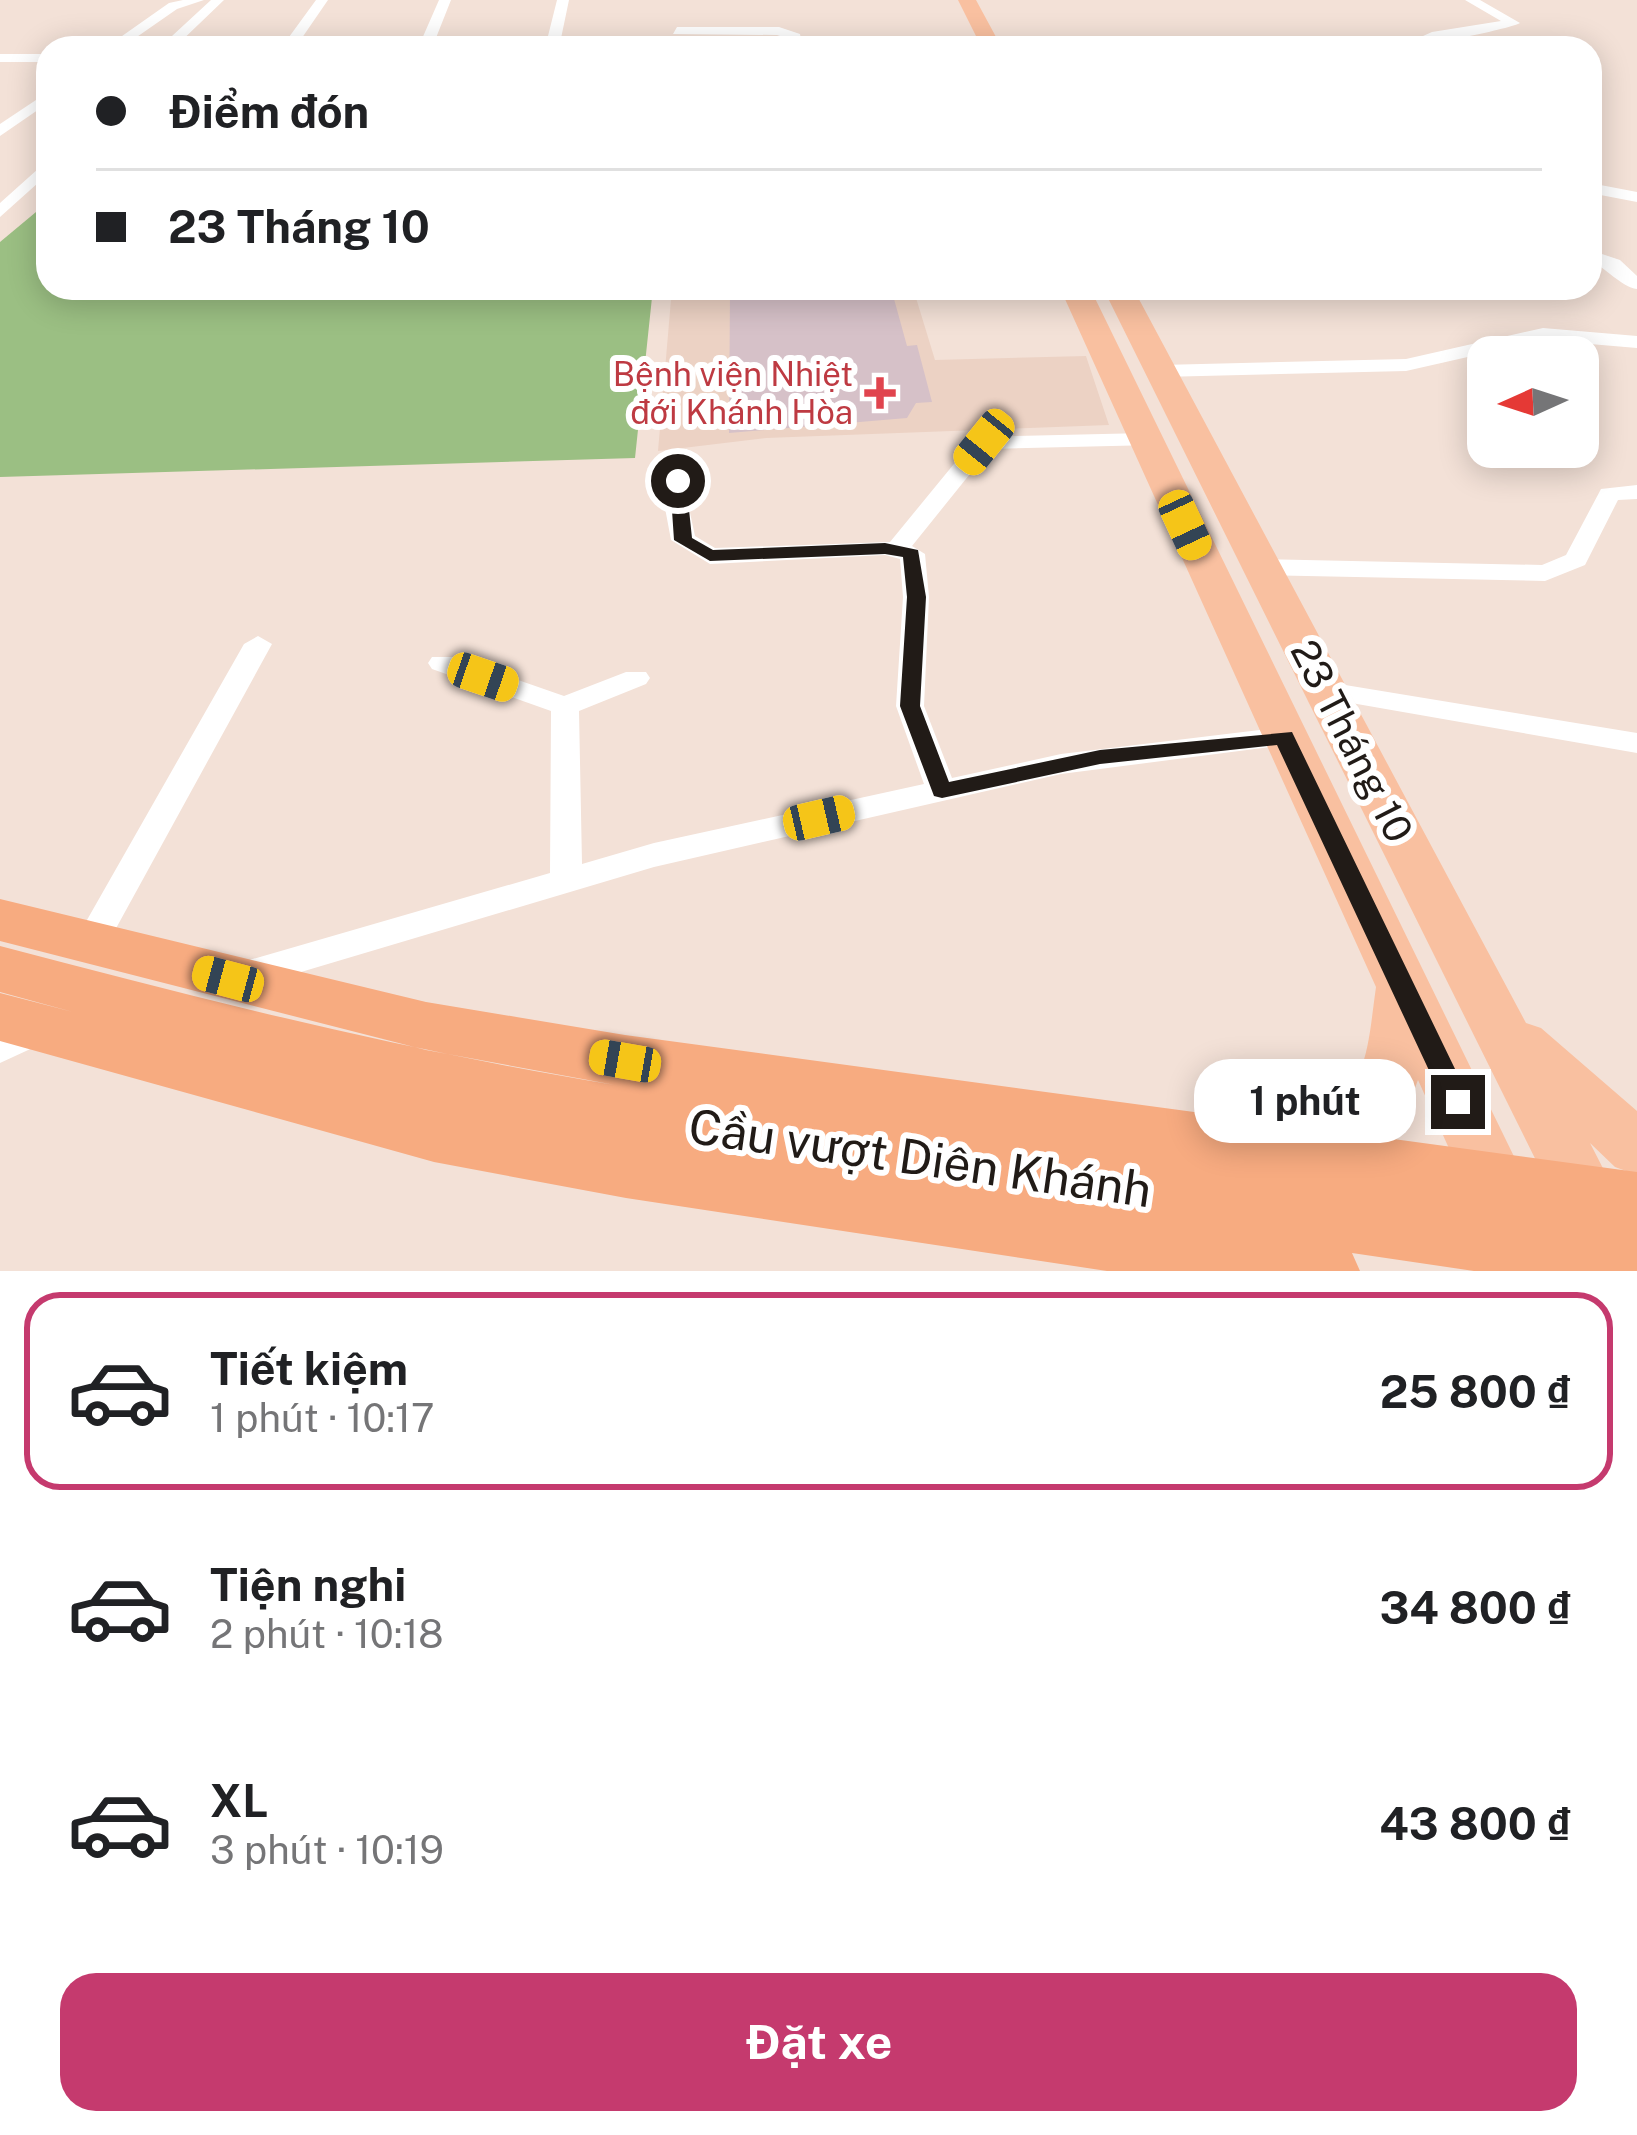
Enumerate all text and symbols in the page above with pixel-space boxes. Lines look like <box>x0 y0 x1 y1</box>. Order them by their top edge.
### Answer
text: Điểm đón <box>168 85 369 138</box>
text: 23 Tháng 10 <box>168 200 430 253</box>
north arrow <box>1467 336 1599 468</box>
map controls <box>1467 336 1599 468</box>
place label: Bệnh viện Nhiệt đới Khánh Hòa <box>613 355 853 431</box>
marker: Bệnh viện Nhiệt đới Khánh Hòa <box>864 377 896 409</box>
car <box>947 403 1021 481</box>
route start <box>651 454 705 508</box>
car <box>1153 485 1217 565</box>
street label: 23 Tháng 10 <box>1281 632 1423 850</box>
car <box>443 648 523 706</box>
car <box>780 792 858 844</box>
car <box>189 952 267 1006</box>
car <box>586 1037 664 1085</box>
callout: 1 phút <box>1194 1060 1416 1144</box>
route end <box>1431 1075 1485 1129</box>
text: 1 phút <box>1249 1078 1361 1124</box>
street label: Cầu vượt Diên Khánh <box>685 1097 1155 1218</box>
icon: car <box>66 1337 174 1445</box>
text: Tiết kiệm <box>210 1342 408 1395</box>
text: 25 800 ₫ <box>1380 1365 1571 1418</box>
text: 1 phút · 10:17 <box>210 1395 434 1441</box>
icon: car <box>66 1553 174 1661</box>
text: Tiện nghi <box>210 1558 406 1611</box>
text: 34 800 ₫ <box>1379 1581 1571 1634</box>
text: 2 phút · 10:18 <box>210 1611 444 1657</box>
icon: car <box>66 1769 174 1877</box>
text: XL <box>210 1774 268 1827</box>
text: 43 800 ₫ <box>1379 1797 1571 1850</box>
text: 3 phút · 10:19 <box>210 1827 444 1873</box>
button: Đặt xe <box>60 1973 1577 2111</box>

